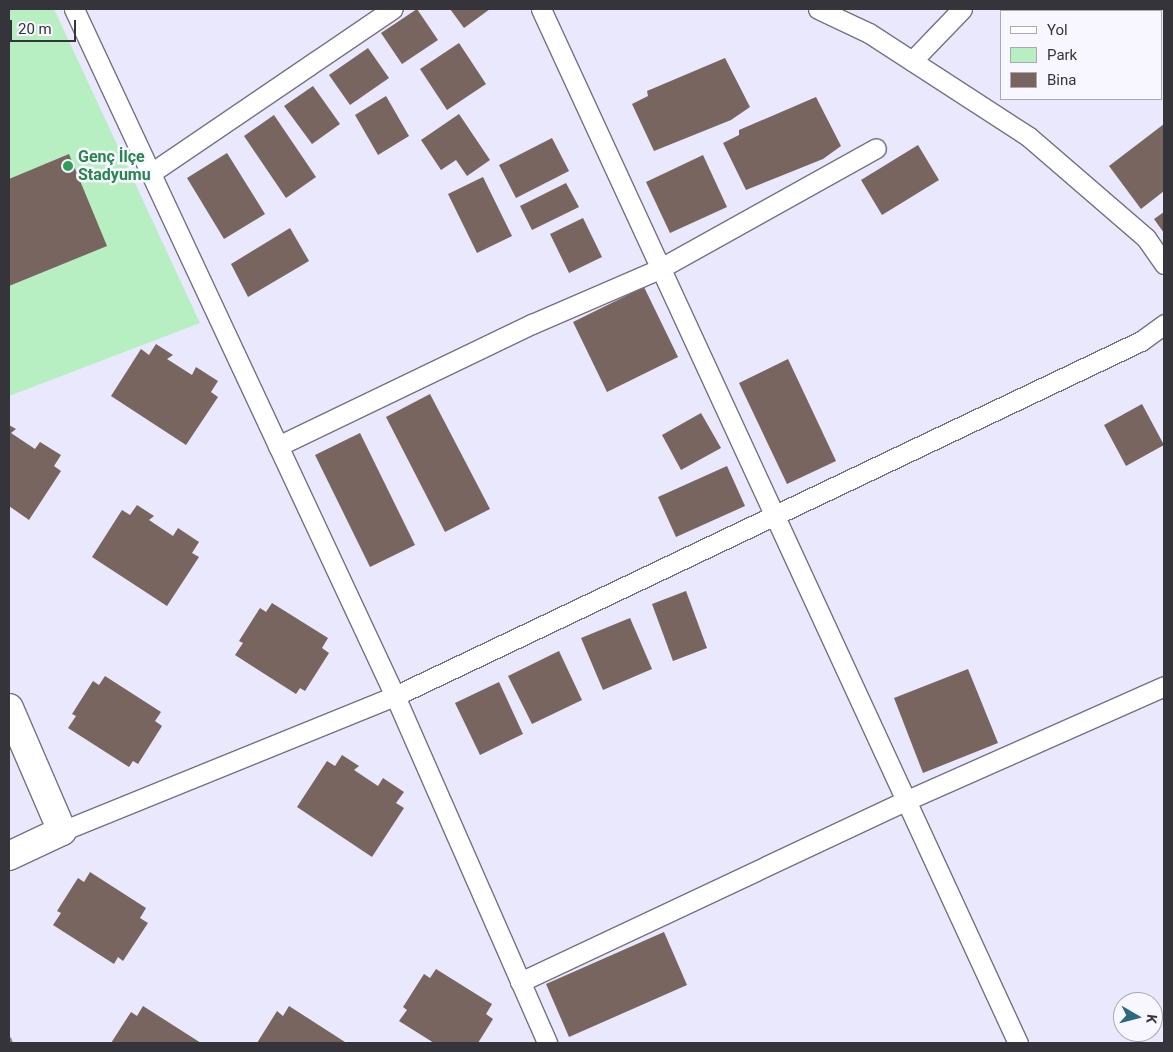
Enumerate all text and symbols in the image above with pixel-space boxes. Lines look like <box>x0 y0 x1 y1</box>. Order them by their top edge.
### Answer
scale bar <box>12 10 79 42</box>
legend <box>1000 10 1163 100</box>
text: 20 m <box>18 20 52 38</box>
text: Yol <box>1047 21 1068 39</box>
text: Park <box>1047 46 1077 64</box>
text: Bina <box>1047 71 1076 89</box>
place label: Genç İlçe Stadyumu <box>78 147 151 185</box>
marker: Genç İlçe Stadyumu <box>62 160 74 172</box>
north arrow <box>1113 992 1163 1042</box>
text: K <box>1143 1013 1160 1024</box>

